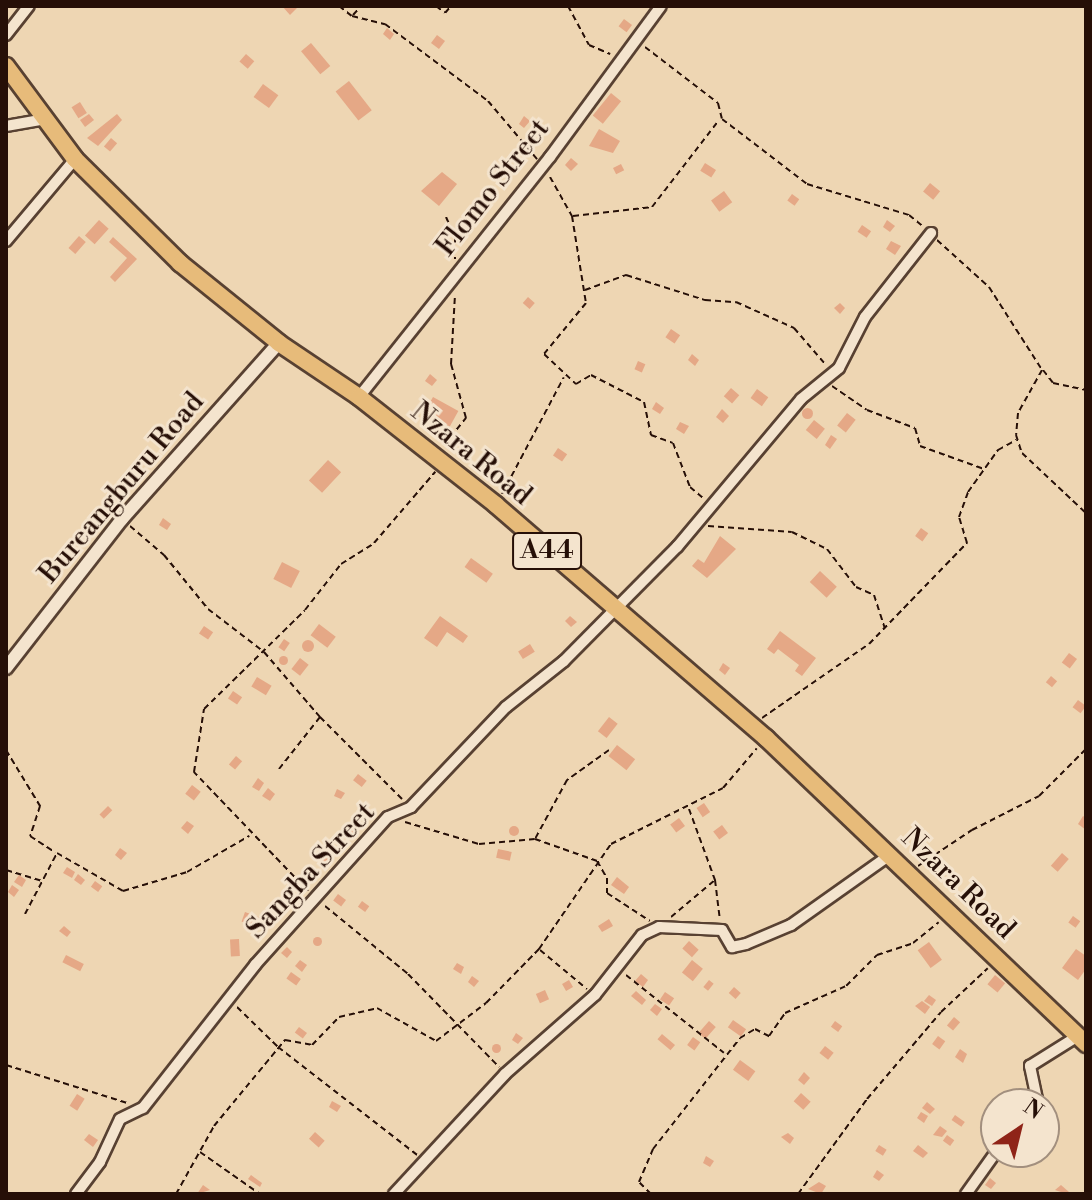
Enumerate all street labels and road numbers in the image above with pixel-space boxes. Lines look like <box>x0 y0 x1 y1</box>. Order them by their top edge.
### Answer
street label: Flomo Street <box>429 113 557 263</box>
street label: Bureangburu Road <box>32 386 212 590</box>
street label: Nzara Road <box>404 395 538 513</box>
road number: A44 <box>511 529 583 573</box>
street label: Sangba Street <box>240 796 382 946</box>
street label: Nzara Road <box>894 821 1022 947</box>

